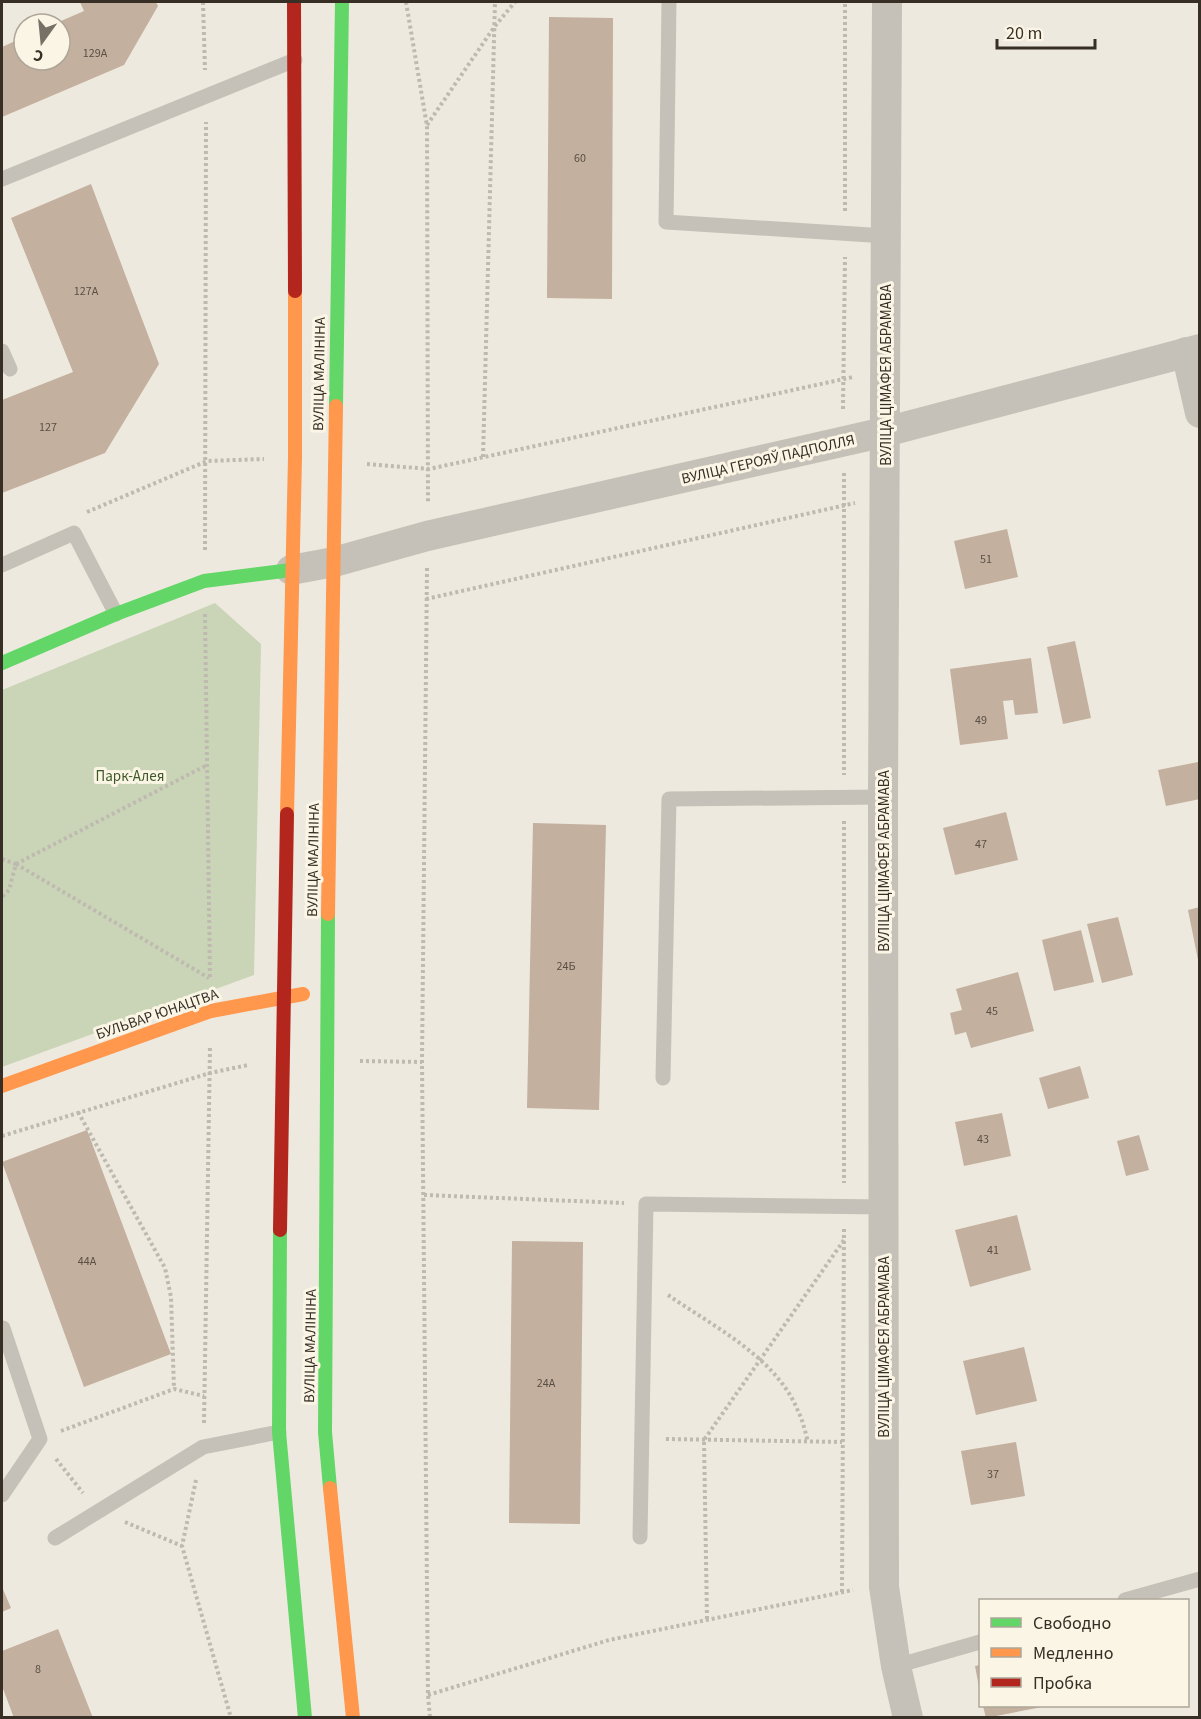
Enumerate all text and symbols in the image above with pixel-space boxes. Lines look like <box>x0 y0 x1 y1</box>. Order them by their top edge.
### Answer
north arrow <box>12 12 72 72</box>
scale bar <box>997 12 1094 50</box>
text: 20 m <box>1006 21 1042 46</box>
text: С <box>31 44 46 67</box>
house number: 129А <box>83 45 108 62</box>
house number: 60 <box>574 150 586 167</box>
house number: 127А <box>74 283 99 300</box>
street label: ВУЛІЦА ЦІМАФЕЯ АБРАМАВА <box>876 283 897 466</box>
street label: ВУЛІЦА МАЛІНІНА <box>308 316 331 431</box>
house number: 127 <box>39 419 57 436</box>
street label: ВУЛІЦА ГЕРОЯЎ ПАДПОЛЛЯ <box>679 429 857 490</box>
house number: 51 <box>980 551 992 568</box>
house number: 49 <box>975 712 987 729</box>
park label: Парк-Алея <box>96 766 164 787</box>
street label: ВУЛІЦА ЦІМАФЕЯ АБРАМАВА <box>874 769 895 952</box>
street label: ВУЛІЦА МАЛІНІНА <box>302 802 325 917</box>
house number: 47 <box>975 836 987 853</box>
house number: 24Б <box>557 958 575 975</box>
street label: БУЛЬВАР ЮНАЦТВА <box>93 983 222 1045</box>
house number: 45 <box>986 1003 998 1020</box>
house number: 43 <box>977 1131 989 1148</box>
house number: 41 <box>987 1242 999 1259</box>
house number: 44А <box>78 1253 97 1270</box>
street label: ВУЛІЦА ЦІМАФЕЯ АБРАМАВА <box>874 1255 895 1438</box>
street label: ВУЛІЦА МАЛІНІНА <box>299 1288 322 1403</box>
house number: 24А <box>537 1375 556 1392</box>
house number: 37 <box>987 1466 999 1483</box>
legend <box>979 1599 1189 1707</box>
text: Свободно <box>1033 1611 1111 1636</box>
text: Медленно <box>1033 1641 1113 1666</box>
house number: 8 <box>35 1661 41 1678</box>
text: Пробка <box>1033 1671 1092 1696</box>

